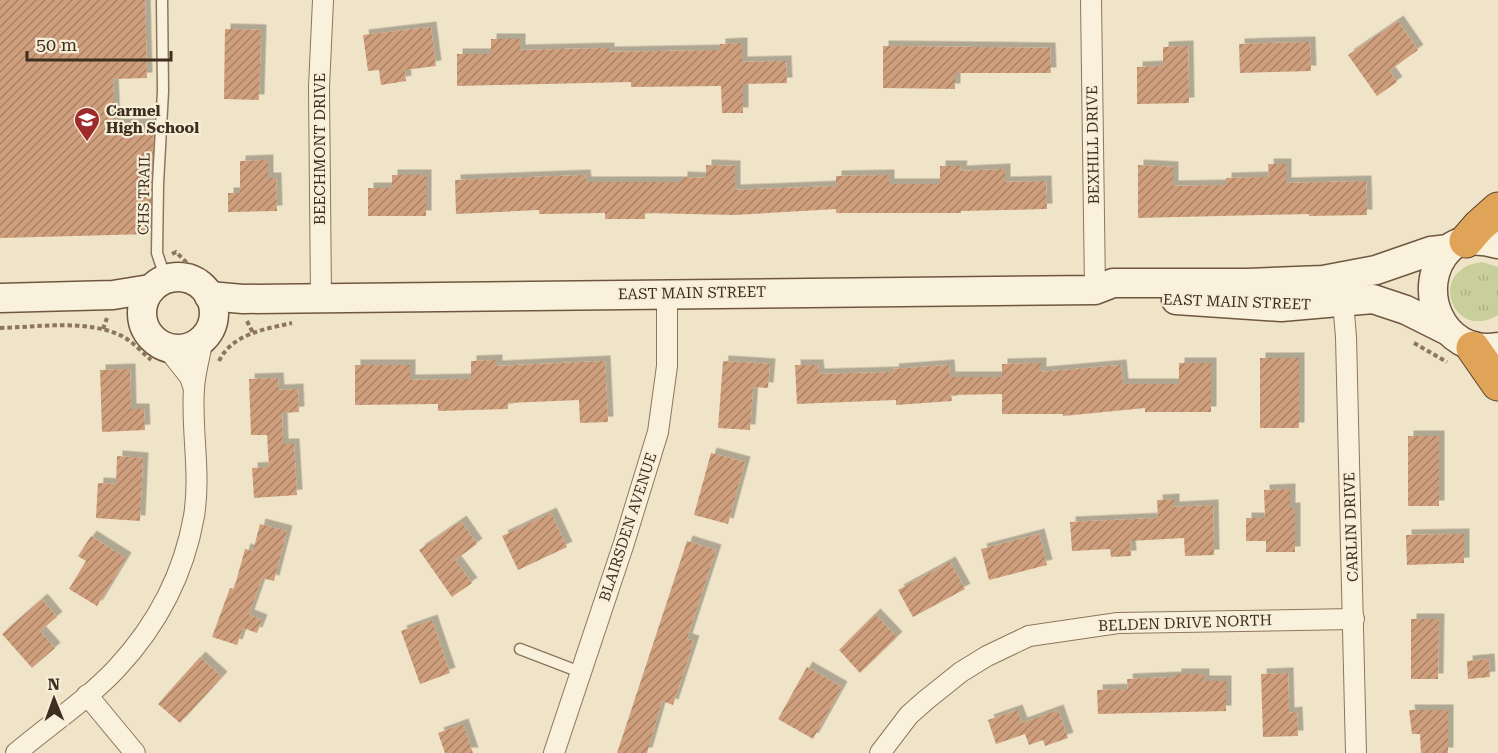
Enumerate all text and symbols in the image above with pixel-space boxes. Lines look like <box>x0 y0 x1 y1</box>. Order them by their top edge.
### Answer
scale bar <box>27 24 171 62</box>
text: 50 m <box>36 34 77 55</box>
street label: BEECHMONT DRIVE <box>311 73 329 225</box>
street label: BEXHILL DRIVE <box>1083 85 1103 205</box>
place label: Carmel High School <box>106 102 199 137</box>
school or university icon: Carmel High School <box>72 105 102 143</box>
street label: CHS TRAIL <box>134 153 154 235</box>
street label: EAST MAIN STREET <box>618 283 766 303</box>
street label: EAST MAIN STREET <box>1163 290 1311 314</box>
street label: BLAIRSDEN AVENUE <box>595 450 661 604</box>
street label: CARLIN DRIVE <box>1340 472 1362 582</box>
street label: BELDEN DRIVE NORTH <box>1098 611 1272 635</box>
north arrow <box>24 669 84 729</box>
text: N <box>47 675 60 694</box>

